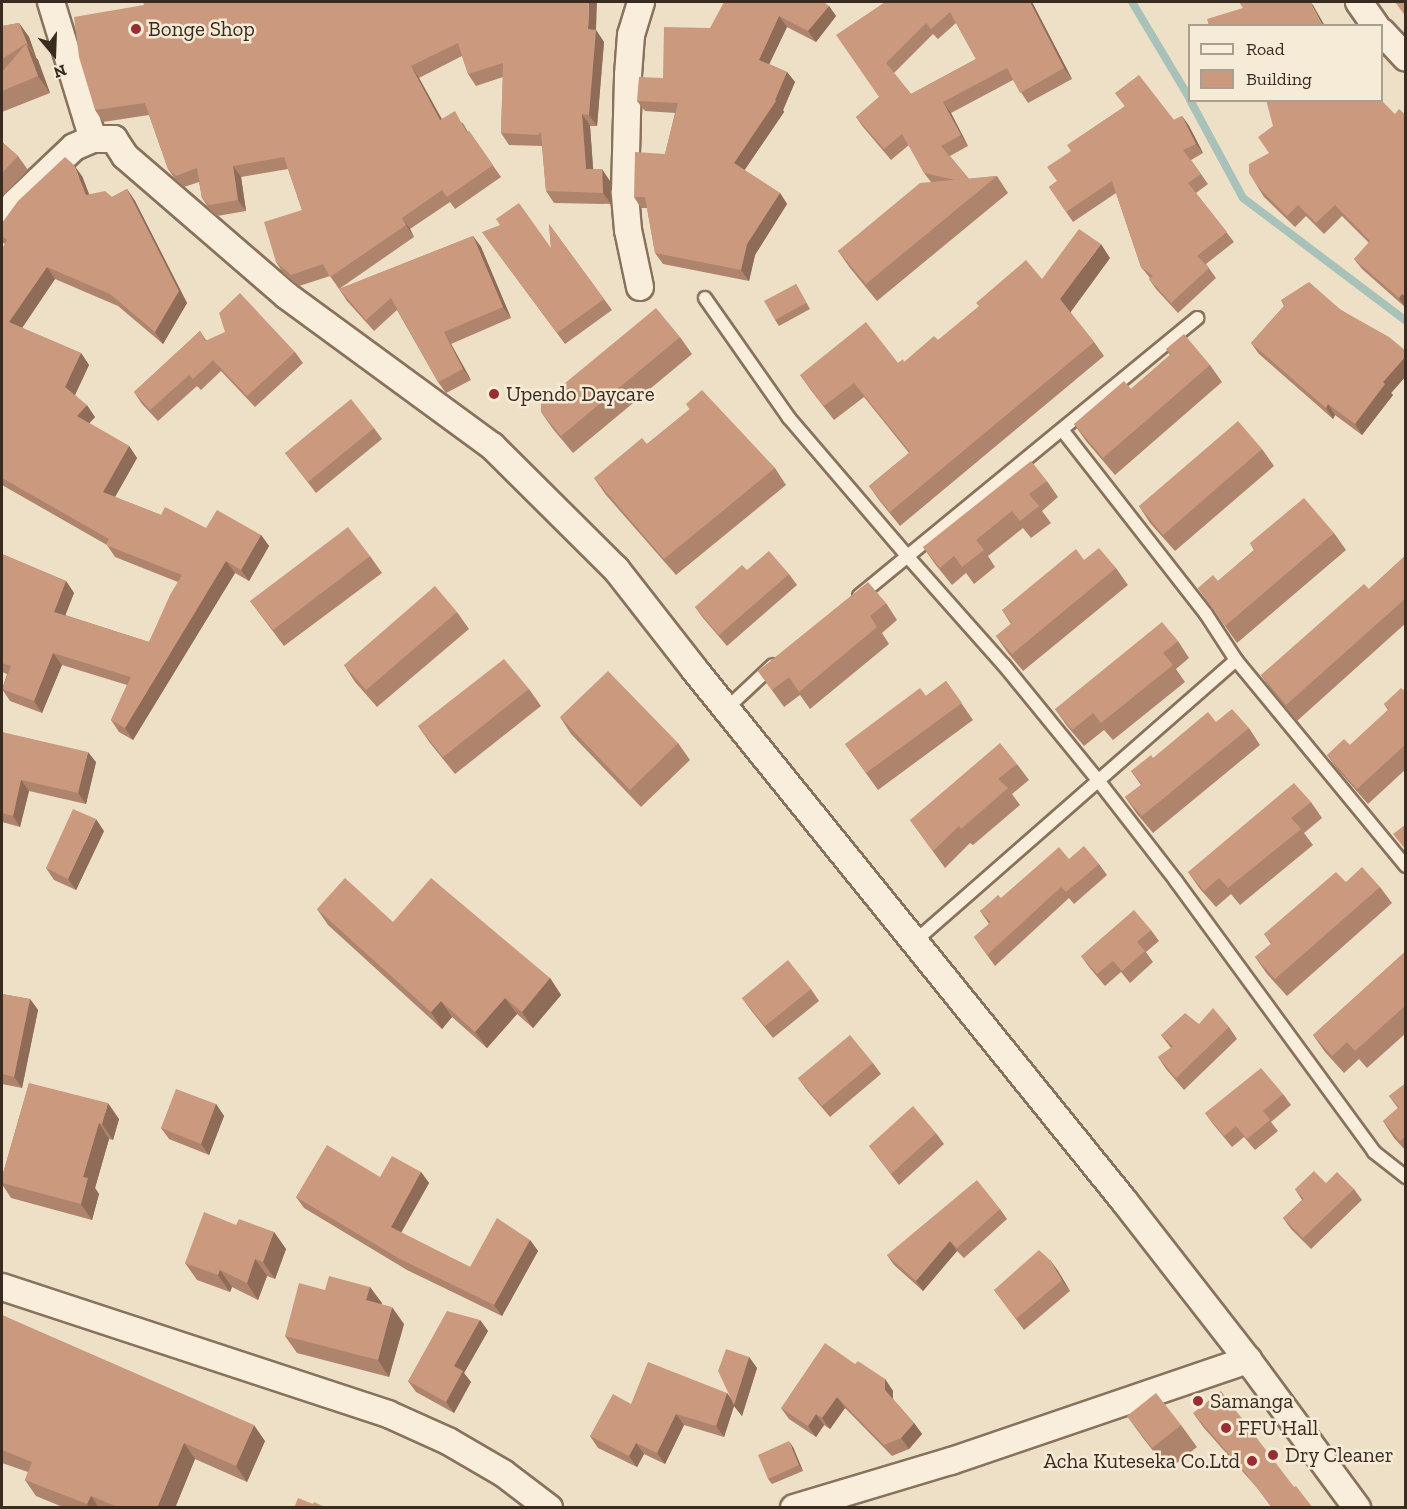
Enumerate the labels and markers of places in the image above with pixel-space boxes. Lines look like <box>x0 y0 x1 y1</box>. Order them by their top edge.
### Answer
place label: Bonge Shop <box>148 16 255 42</box>
marker: Bonge Shop <box>129 22 143 36</box>
place label: Upendo Daycare <box>506 381 655 407</box>
marker: Upendo Daycare <box>487 387 501 401</box>
place label: Samanga <box>1210 1388 1293 1414</box>
marker: Samanga <box>1191 1394 1205 1408</box>
place label: FFU Hall <box>1238 1415 1318 1441</box>
marker: FFU Hall <box>1219 1421 1233 1435</box>
place label: Dry Cleaner <box>1285 1442 1394 1468</box>
place label: Acha Kuteseka Co.Ltd <box>1043 1448 1240 1474</box>
marker: Dry Cleaner <box>1266 1448 1280 1462</box>
marker: Acha Kuteseka Co.Ltd <box>1245 1454 1259 1468</box>

